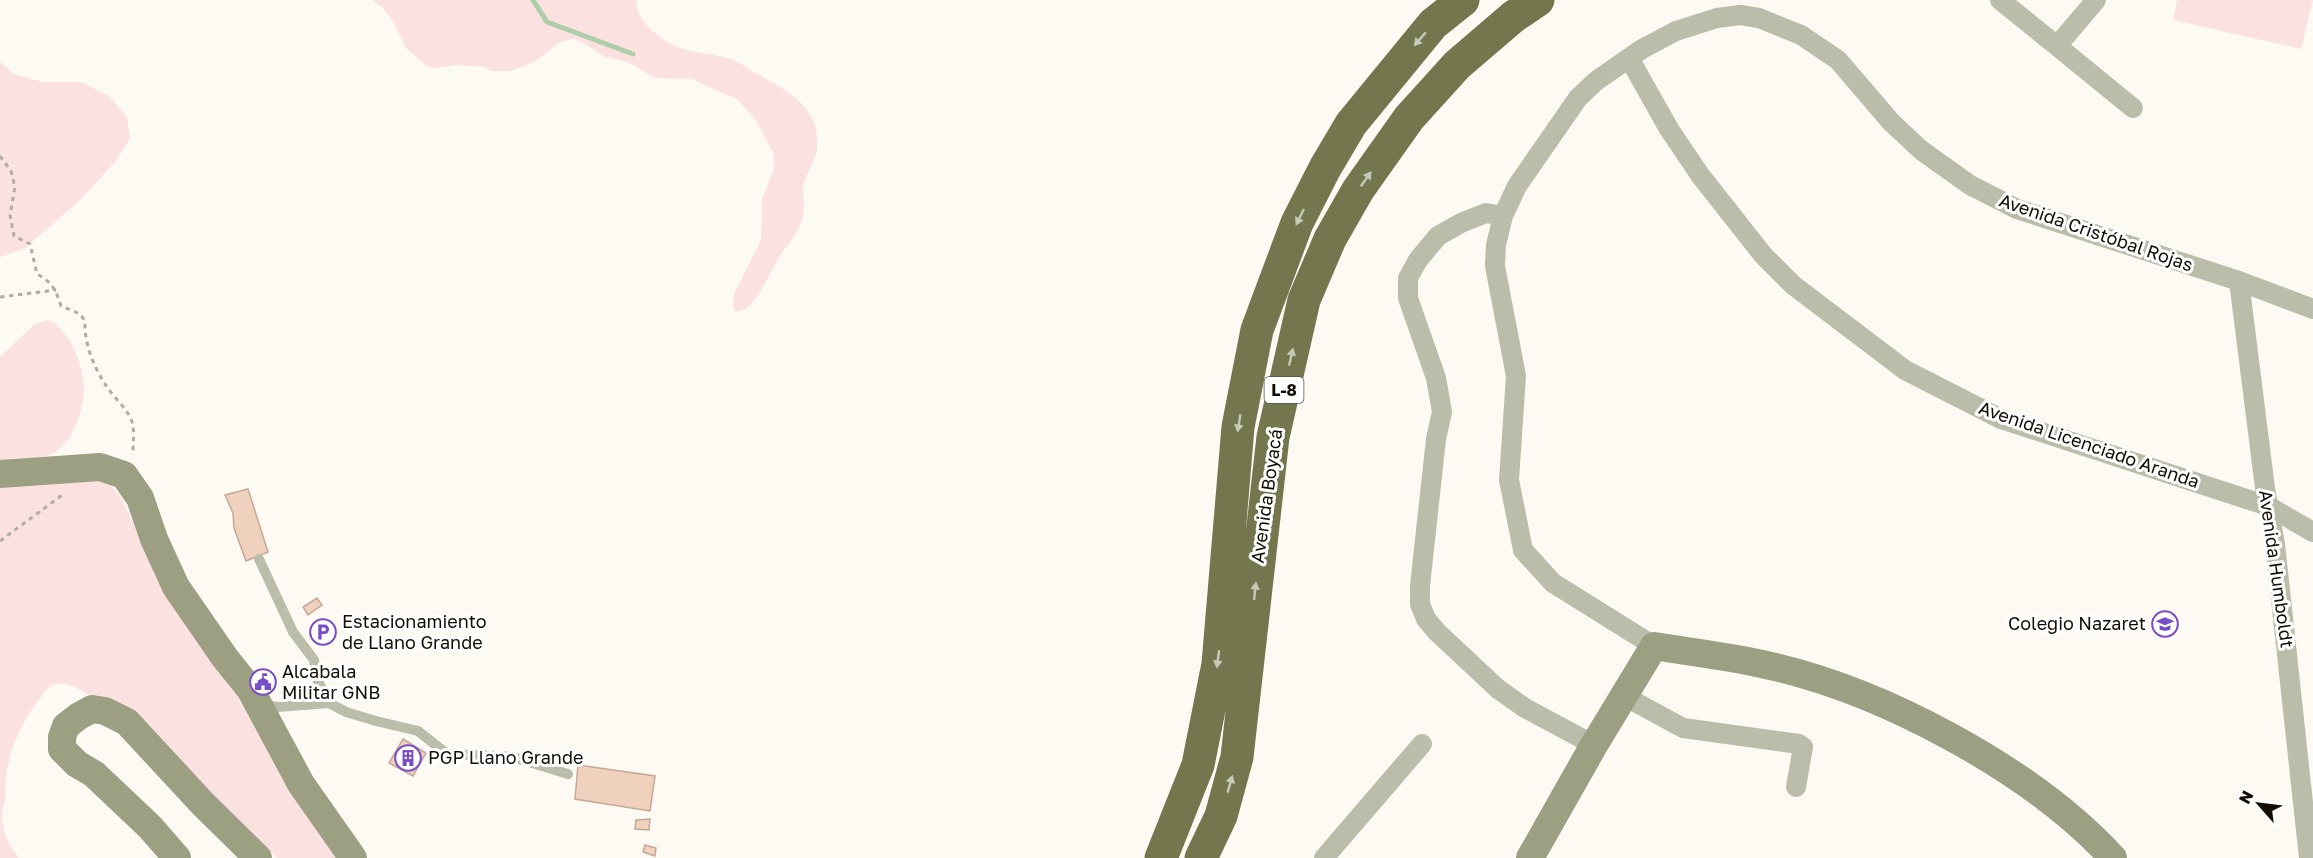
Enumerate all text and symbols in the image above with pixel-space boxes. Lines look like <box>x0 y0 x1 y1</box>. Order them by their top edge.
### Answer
one-way arrow <box>1414 31 1427 46</box>
one-way arrow <box>1360 171 1372 187</box>
street label: Avenida Cristóbal Rojas <box>1997 189 2196 276</box>
one-way arrow <box>1295 208 1305 226</box>
one-way arrow <box>1287 347 1296 366</box>
road number: L-8 <box>1264 377 1304 403</box>
street label: Avenida Licenciado Aranda <box>1976 396 2202 492</box>
one-way arrow <box>1235 414 1244 433</box>
street label: Avenida Boyacá <box>1246 428 1286 564</box>
street label: Avenida Humboldt <box>2255 489 2299 649</box>
one-way arrow <box>1250 582 1260 601</box>
school or university icon: Colegio Nazaret <box>2150 609 2180 639</box>
place label: Estacionamiento de Llano Grande <box>342 610 487 653</box>
place label: Colegio Nazaret <box>2008 612 2146 634</box>
parking icon: Estacionamiento de Llano Grande <box>308 617 338 647</box>
one-way arrow <box>1213 650 1223 669</box>
place label: Alcabala Militar GNB <box>282 660 380 703</box>
public building icon: Alcabala Militar GNB <box>248 667 278 697</box>
building icon: PGP Llano Grande <box>393 743 423 773</box>
place label: PGP Llano Grande <box>428 746 583 768</box>
north arrow <box>2229 774 2289 834</box>
one-way arrow <box>1226 775 1235 793</box>
text: N <box>2234 787 2257 807</box>

